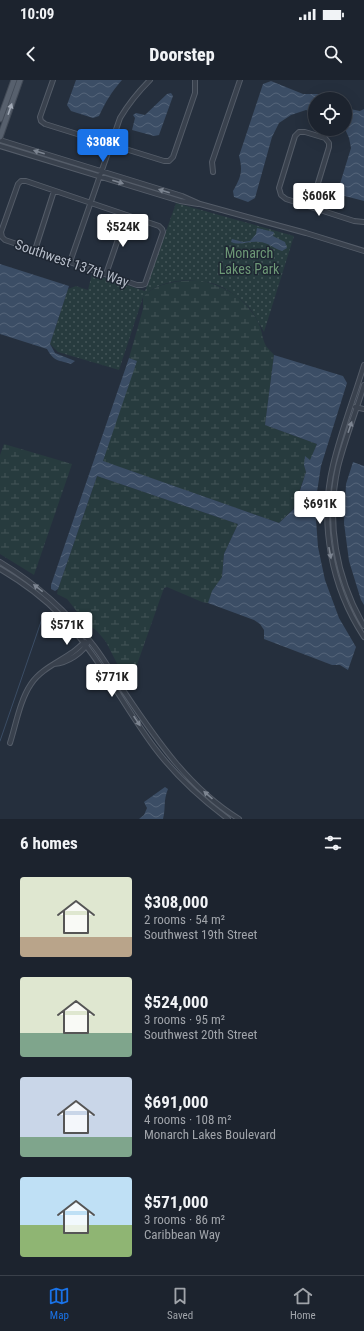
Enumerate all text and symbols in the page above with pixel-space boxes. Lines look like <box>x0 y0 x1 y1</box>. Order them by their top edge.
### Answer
text: 10:09 <box>20 5 54 23</box>
icon: back <box>20 43 42 65</box>
icon: search <box>322 43 344 65</box>
text: Doorstep <box>149 44 215 65</box>
map controls <box>308 92 352 136</box>
button: locate <box>308 92 352 136</box>
one-way arrow <box>7 102 13 114</box>
pin: $308K <box>75 129 131 163</box>
text: $308K <box>86 134 120 149</box>
one-way arrow <box>33 149 45 155</box>
one-way arrow <box>112 179 124 185</box>
pin: $606K <box>291 183 347 217</box>
one-way arrow <box>157 188 169 194</box>
text: $606K <box>302 188 336 203</box>
pin: $524K <box>95 214 151 248</box>
text: $524K <box>106 219 140 234</box>
street label: Southwest 137th Way <box>13 236 131 290</box>
park label: Monarch Lakes Park <box>219 245 280 277</box>
one-way arrow <box>348 421 354 433</box>
pin: $691K <box>292 491 348 525</box>
text: $691K <box>303 496 337 511</box>
one-way arrow <box>328 547 334 559</box>
one-way arrow <box>32 583 43 592</box>
pin: $571K <box>39 612 95 646</box>
text: $571K <box>50 617 84 632</box>
pin: $771K <box>84 664 140 698</box>
text: $771K <box>95 669 129 684</box>
one-way arrow <box>133 716 141 726</box>
one-way arrow <box>203 791 213 800</box>
icon: filters <box>322 832 344 854</box>
text: 6 homes <box>20 833 78 853</box>
text: $308,000 <box>144 892 208 912</box>
icon: home <box>52 893 100 941</box>
text: 2 rooms · 54 m² <box>144 912 225 927</box>
text: Southwest 19th Street <box>144 927 257 942</box>
text: $524,000 <box>144 992 208 1012</box>
icon: home <box>52 993 100 1041</box>
text: 3 rooms · 95 m² <box>144 1012 225 1027</box>
text: Southwest 20th Street <box>144 1027 257 1042</box>
text: $691,000 <box>144 1092 208 1112</box>
icon: home <box>52 1093 100 1141</box>
text: 4 rooms · 108 m² <box>144 1112 231 1127</box>
text: Monarch Lakes Boulevard <box>144 1127 276 1142</box>
text: $571,000 <box>144 1192 208 1212</box>
icon: home <box>52 1193 100 1241</box>
text: 3 rooms · 86 m² <box>144 1212 225 1227</box>
text: Caribbean Way <box>144 1227 220 1242</box>
tab: Map <box>48 1285 70 1322</box>
tab: Saved <box>167 1285 193 1322</box>
tab: Home <box>290 1285 316 1322</box>

